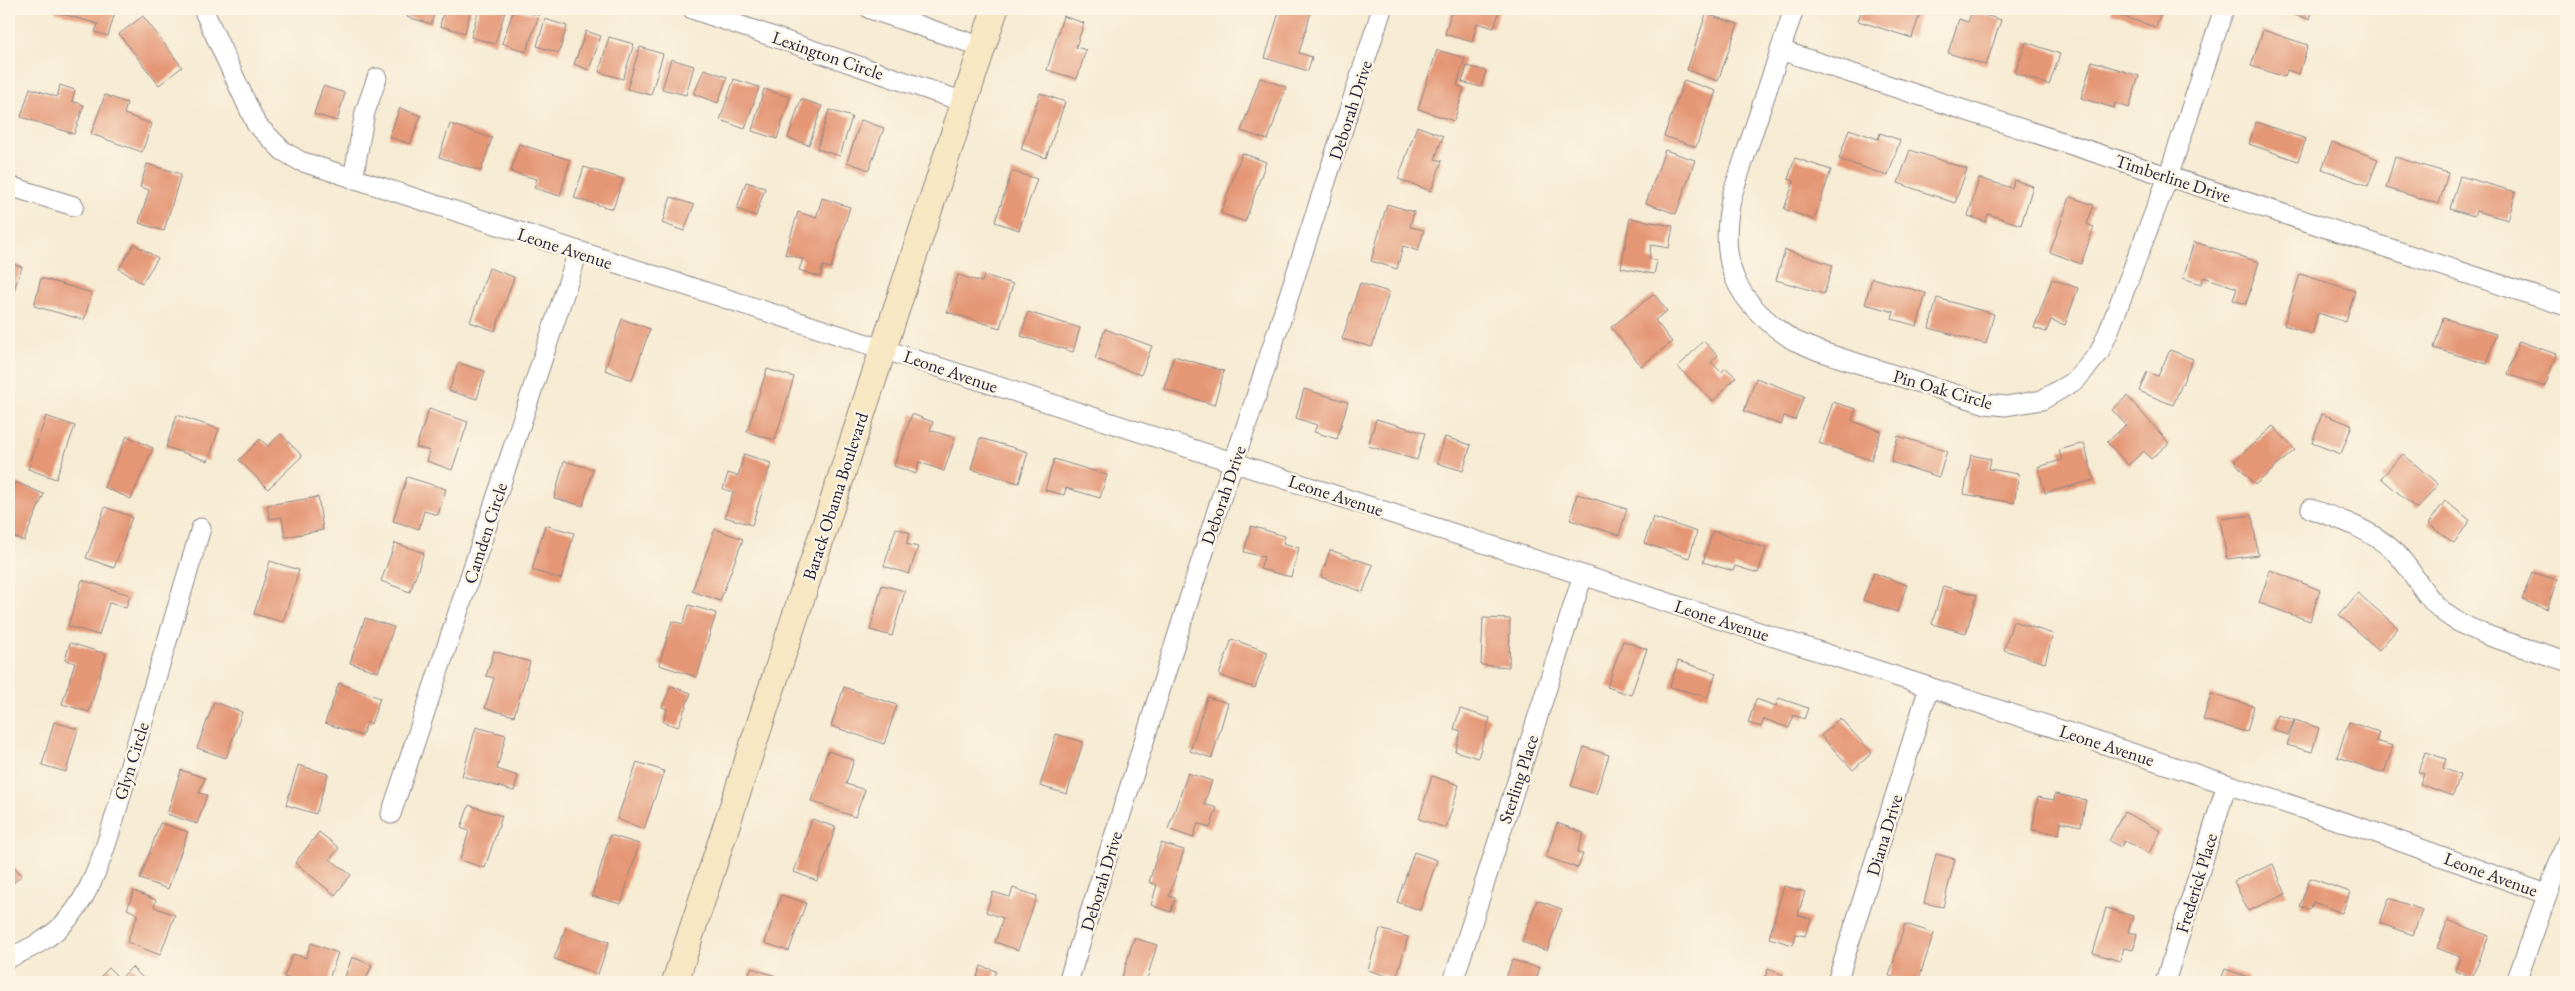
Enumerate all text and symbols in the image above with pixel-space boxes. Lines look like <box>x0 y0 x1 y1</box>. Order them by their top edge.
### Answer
street label: Lexington Circle <box>769 25 887 85</box>
street label: Deborah Drive <box>1323 57 1377 163</box>
street label: Timberline Drive <box>2112 149 2234 207</box>
street label: Leone Avenue <box>515 222 615 274</box>
street label: Leone Avenue <box>901 344 1001 398</box>
street label: Pin Oak Circle <box>1891 364 1995 414</box>
street label: Barack Obama Boulevard <box>797 408 873 583</box>
street label: Deborah Drive <box>1195 442 1251 548</box>
street label: Leone Avenue <box>1286 469 1386 521</box>
street label: Camden Circle <box>458 479 512 587</box>
street label: Leone Avenue <box>1672 594 1772 646</box>
street label: Glyn Circle <box>108 719 154 803</box>
street label: Leone Avenue <box>2057 719 2157 771</box>
street label: Sterling Place <box>1493 732 1543 826</box>
street label: Diana Drive <box>1861 792 1907 878</box>
street label: Deborah Drive <box>1075 828 1127 934</box>
street label: Frederick Place <box>2170 830 2222 936</box>
street label: Leone Avenue <box>2441 846 2541 902</box>

